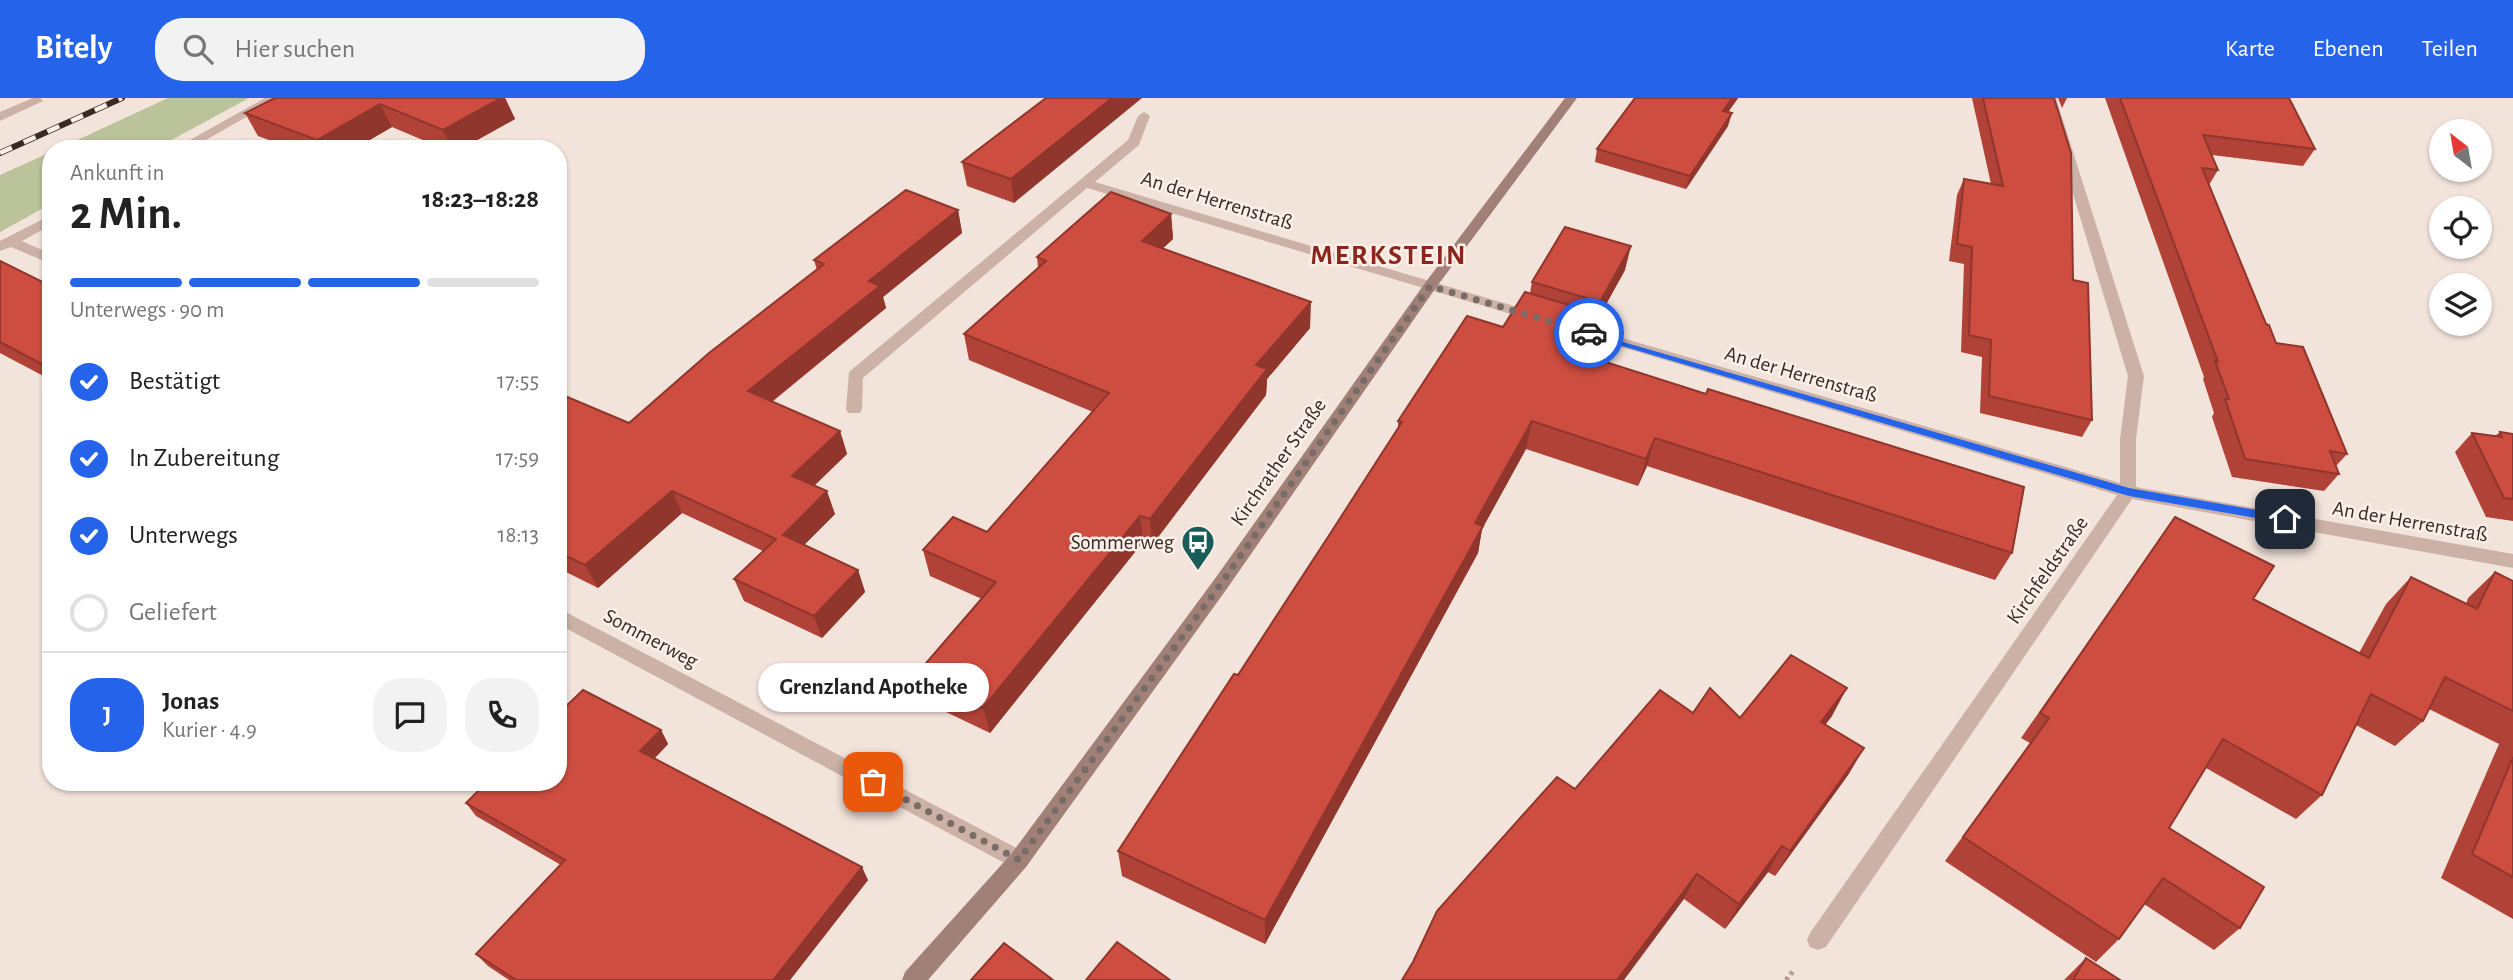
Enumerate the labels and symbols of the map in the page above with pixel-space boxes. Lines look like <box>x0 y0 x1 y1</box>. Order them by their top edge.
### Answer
north arrow <box>2429 119 2492 182</box>
street label: An der Herrenstraß <box>1139 167 1295 234</box>
district label: MERKSTEIN <box>1311 242 1467 270</box>
courier <box>1554 298 1624 368</box>
street label: An der Herrenstraß <box>1722 343 1879 406</box>
street label: Kirchrather Straße <box>1227 395 1330 530</box>
pin <box>2255 489 2315 549</box>
street label: An der Herrenstraß <box>2331 498 2489 545</box>
street label: Kirchfeldstraße <box>2003 513 2092 628</box>
bus stop icon: Sommerweg <box>1179 523 1217 572</box>
place label: Sommerweg <box>1071 532 1175 553</box>
street label: Sommerweg <box>600 605 702 672</box>
callout: Grenzland Apotheke <box>758 663 988 712</box>
pin <box>843 752 903 812</box>

